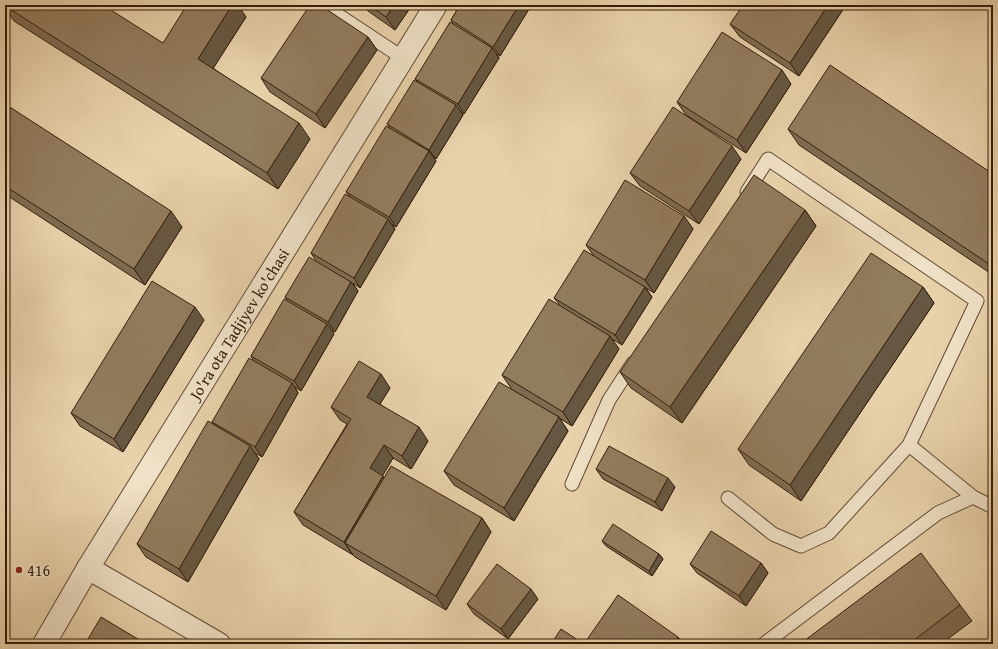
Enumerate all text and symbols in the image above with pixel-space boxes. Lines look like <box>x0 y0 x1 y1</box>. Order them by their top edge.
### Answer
street label: Jo'ra ota Tadjiyev ko'chasi <box>182 243 295 406</box>
place label: 416 <box>27 558 50 582</box>
marker: 416 <box>14 565 24 575</box>

